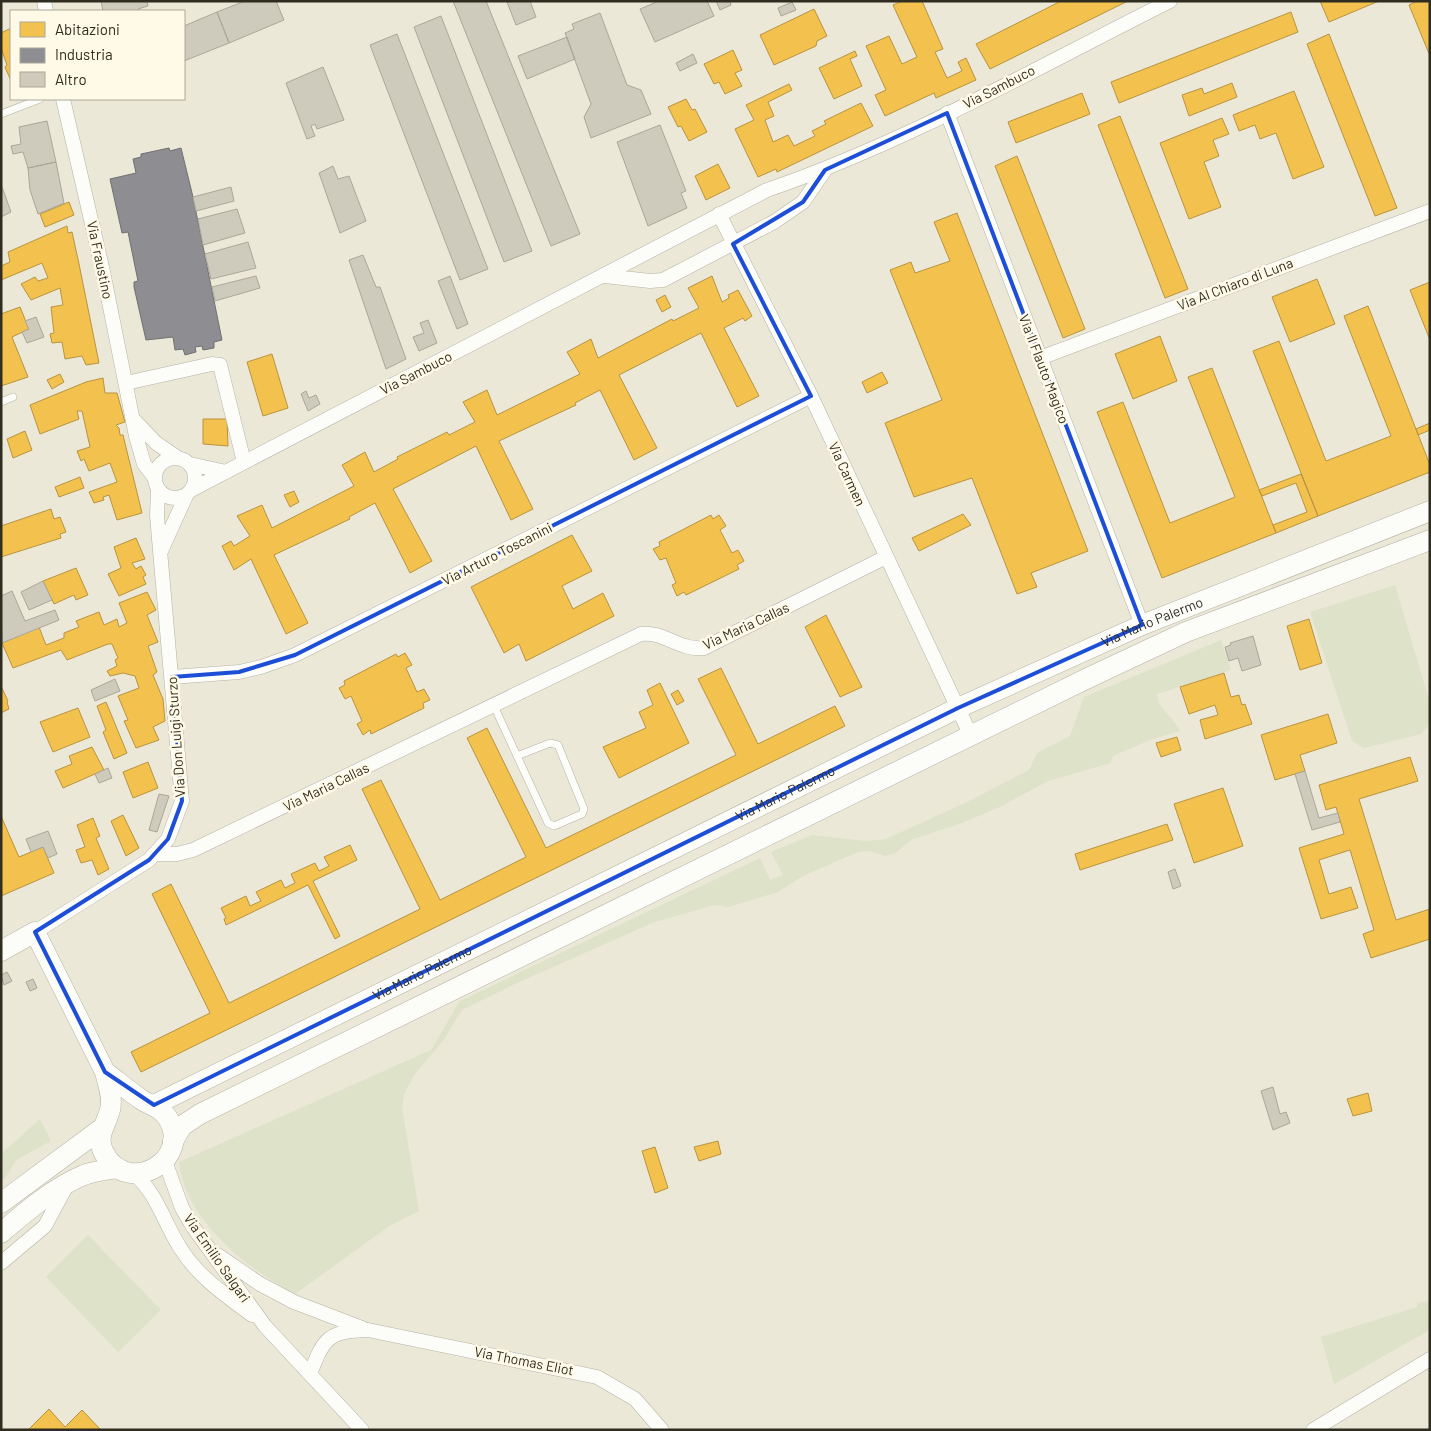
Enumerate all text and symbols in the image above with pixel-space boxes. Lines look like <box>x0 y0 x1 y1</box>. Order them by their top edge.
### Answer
legend <box>10 10 185 100</box>
text: Abitazioni <box>55 20 120 38</box>
text: Industria <box>55 45 113 63</box>
street label: Via Sambuco <box>960 61 1038 112</box>
text: Altro <box>55 70 87 88</box>
street label: Via Fraustino <box>84 219 117 301</box>
street label: Via Al Chiaro di Luna <box>1175 254 1295 313</box>
street label: Via Il Flauto Magico <box>1016 312 1073 426</box>
street label: Via Sambuco <box>377 347 455 398</box>
street label: Via Carmen <box>825 439 870 509</box>
street label: Via Arturo Toscanini <box>439 518 555 589</box>
street label: Via Mario Palermo <box>1098 593 1205 650</box>
street label: Via Maria Callas <box>700 598 792 653</box>
street label: Via Don Luigi Sturzo <box>163 676 188 798</box>
street label: Via Maria Callas <box>280 758 372 815</box>
street label: Via Mario Palermo <box>733 761 837 824</box>
street label: Via Mario Palermo <box>369 941 474 1004</box>
street label: Via Emilio Salgari <box>180 1210 254 1305</box>
street label: Via Thomas Eliot <box>473 1343 575 1378</box>

